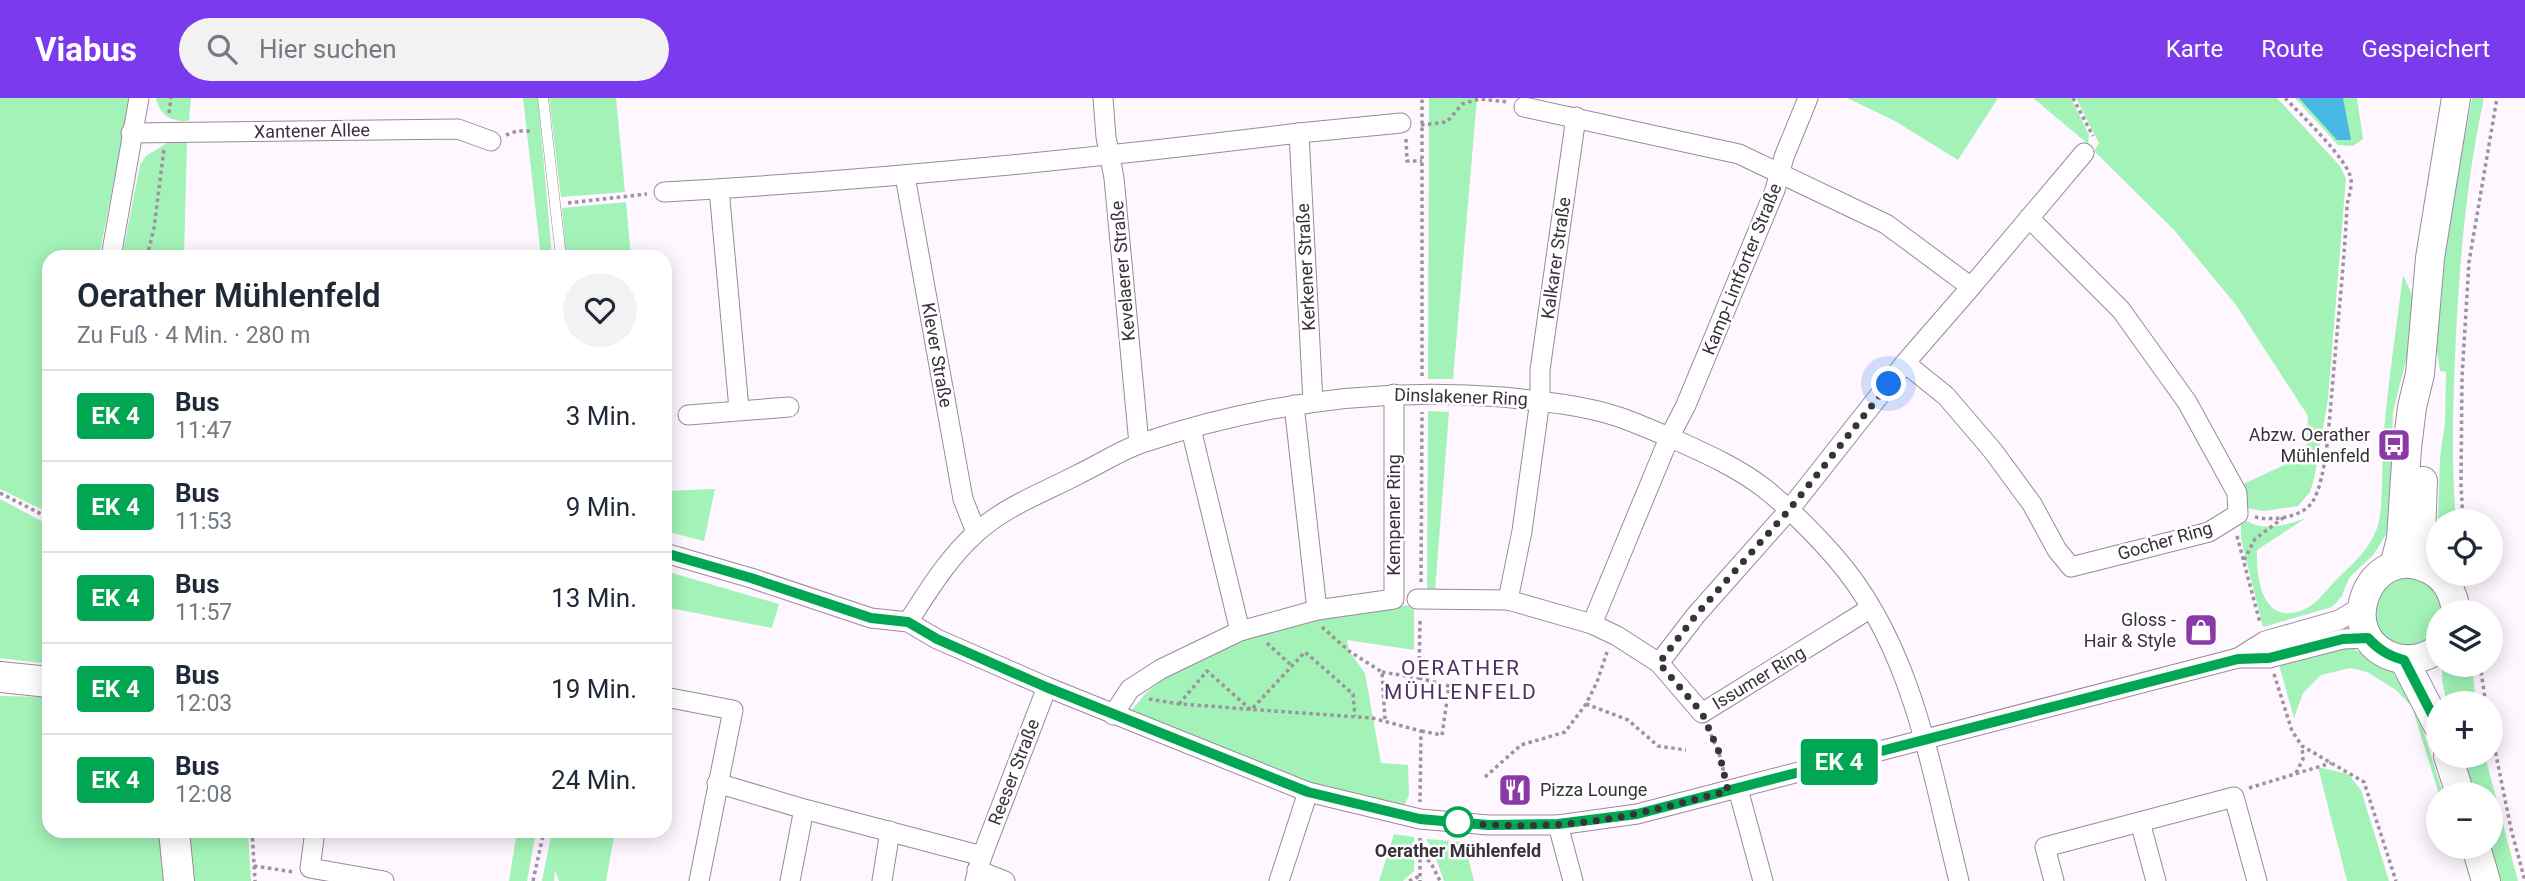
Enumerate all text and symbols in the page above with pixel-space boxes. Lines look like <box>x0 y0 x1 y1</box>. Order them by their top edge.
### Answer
search box <box>179 18 669 81</box>
text: Viabus <box>35 30 137 69</box>
icon: search <box>203 30 241 68</box>
text: Hier suchen <box>259 34 397 64</box>
text: Karte <box>2166 35 2223 63</box>
text: Route <box>2261 35 2323 63</box>
text: Gespeichert <box>2361 35 2490 63</box>
street label: Xantener Allee <box>254 119 370 142</box>
street label: Kamp-Lintforter Straße <box>1697 180 1786 358</box>
street label: Kalkarer Straße <box>1537 196 1574 320</box>
street label: Kevelaerer Straße <box>1106 200 1139 342</box>
street label: Kerkener Straße <box>1292 203 1319 331</box>
button: heart <box>563 273 637 347</box>
text: Oerather Mühlenfeld <box>77 276 381 315</box>
street label: Klever Straße <box>918 301 957 409</box>
text: Zu Fuß · 4 Min. · 280 m <box>77 322 310 349</box>
your location <box>1871 366 1906 401</box>
street label: Dinslakener Ring <box>1394 384 1528 409</box>
text: Bus <box>175 387 220 417</box>
text: 3 Min. <box>566 401 637 431</box>
text: EK 4 <box>91 402 140 430</box>
text: 11:47 <box>175 417 232 444</box>
place label: Abzw. Oerather Mühlenfeld <box>2249 424 2370 466</box>
bus stop icon: Abzw. Oerather Mühlenfeld <box>2375 426 2413 464</box>
street label: Kempener Ring <box>1383 454 1404 576</box>
text: Bus <box>175 478 220 508</box>
text: 9 Min. <box>566 492 637 522</box>
text: EK 4 <box>91 493 140 521</box>
text: 11:53 <box>175 508 232 535</box>
map controls <box>2426 509 2503 859</box>
button: locate <box>2426 509 2503 586</box>
street label: Gocher Ring <box>2115 517 2215 564</box>
text: Bus <box>175 569 220 599</box>
text: 13 Min. <box>551 583 637 613</box>
text: EK 4 <box>91 584 140 612</box>
text: 11:57 <box>175 599 232 626</box>
button: layers <box>2426 600 2503 677</box>
place label: Gloss - Hair & Style <box>2084 609 2176 651</box>
shop icon: Gloss - Hair & Style <box>2182 611 2220 649</box>
street label: Issumer Ring <box>1708 642 1809 714</box>
district label: OERATHER MÜHLENFELD <box>1384 656 1538 704</box>
text: Bus <box>175 660 220 690</box>
text: 19 Min. <box>551 674 637 704</box>
text: EK 4 <box>91 675 140 703</box>
text: 12:03 <box>175 690 232 717</box>
button: + <box>2426 691 2503 768</box>
street label: Reeser Straße <box>984 716 1043 828</box>
line badge: EK 4 <box>1790 739 1888 785</box>
text: EK 4 <box>1815 748 1863 776</box>
text: Bus <box>175 751 220 781</box>
text: 24 Min. <box>551 765 637 795</box>
text: EK 4 <box>91 766 140 794</box>
restaurant icon: Pizza Lounge <box>1496 771 1534 809</box>
place label: Pizza Lounge <box>1540 779 1647 800</box>
text: 12:08 <box>175 781 232 808</box>
button: − <box>2426 782 2503 859</box>
marker: Oerather Mühlenfeld <box>1443 807 1473 837</box>
place label: Oerather Mühlenfeld <box>1375 840 1541 861</box>

